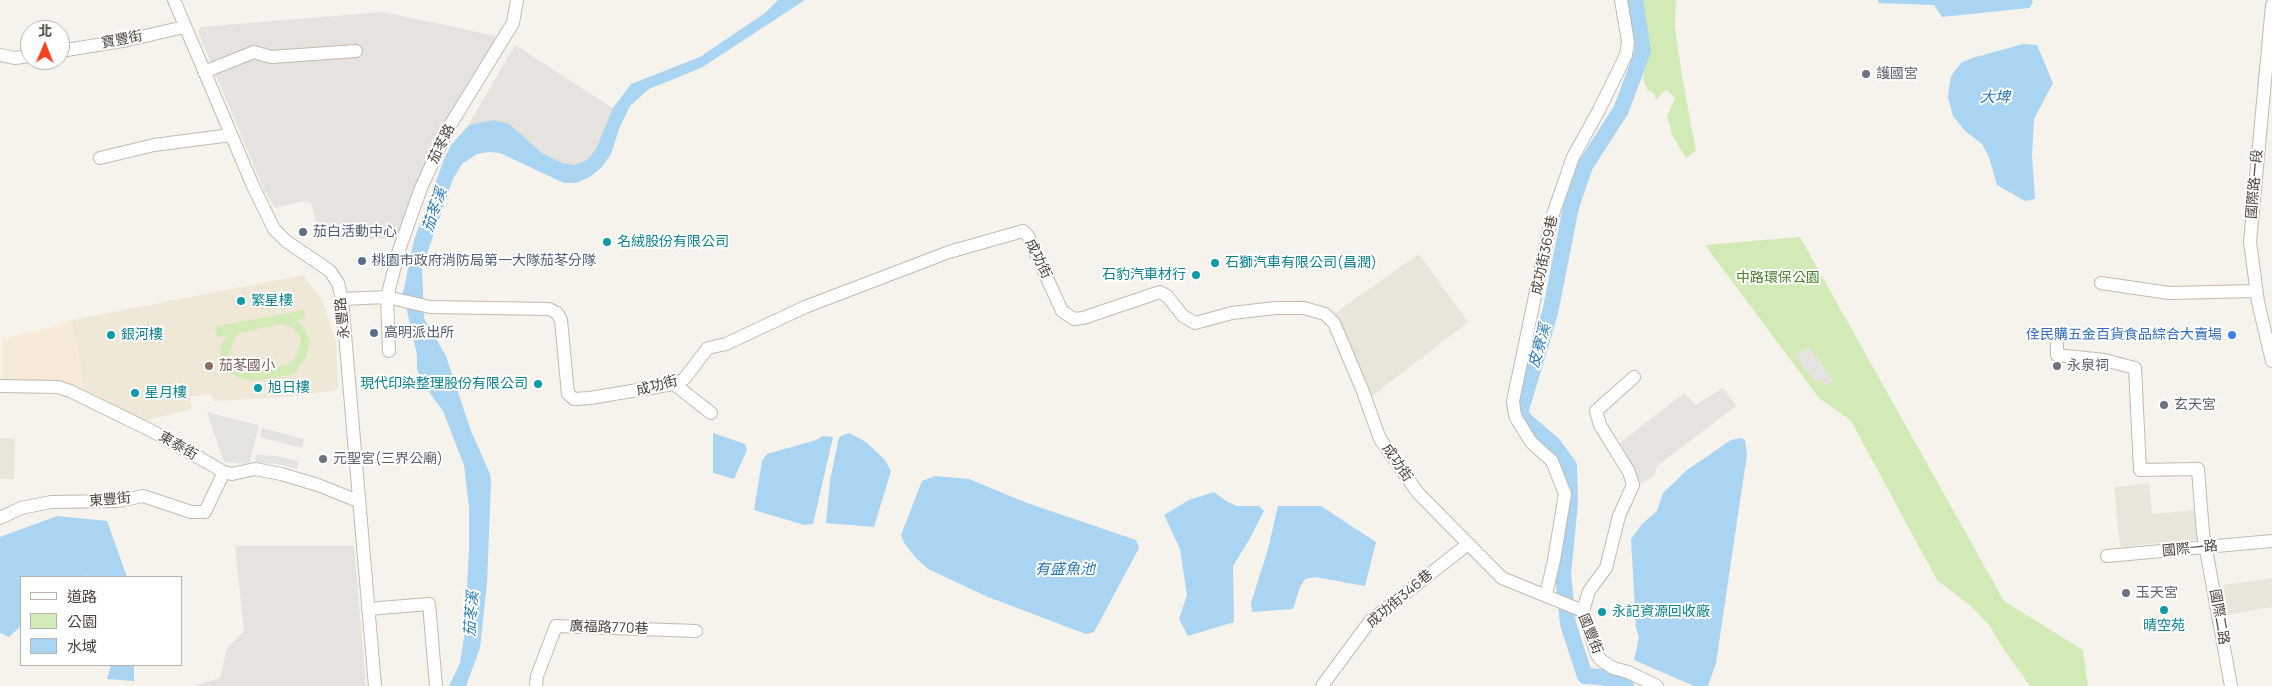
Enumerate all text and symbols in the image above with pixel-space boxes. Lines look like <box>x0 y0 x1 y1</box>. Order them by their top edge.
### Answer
north arrow <box>20 20 70 70</box>
text: 北 <box>38 21 52 40</box>
street label: 寶豐街 <box>100 28 144 52</box>
place label: 護國宮 <box>1876 66 1918 82</box>
marker: 護國宮 <box>1860 68 1872 80</box>
water label: 大埤 <box>1980 89 2010 107</box>
street label: 茄苳路 <box>425 121 459 167</box>
street label: 國際路一段 <box>2244 148 2266 220</box>
water label: 茄苳溪 <box>419 186 451 234</box>
street label: 成功街369巷 <box>1528 214 1562 296</box>
place label: 茄白活動中心 <box>313 224 397 240</box>
marker: 茄白活動中心 <box>297 226 309 238</box>
place label: 名絨股份有限公司 <box>617 234 729 250</box>
marker: 名絨股份有限公司 <box>601 236 613 248</box>
street label: 成功街 <box>1021 236 1055 282</box>
place label: 桃園市政府消防局第一大隊茄苳分隊 <box>372 253 596 269</box>
marker: 桃園市政府消防局第一大隊茄苳分隊 <box>356 255 368 267</box>
place label: 石獅汽車有限公司(昌潤) <box>1225 255 1377 271</box>
marker: 石獅汽車有限公司(昌潤) <box>1209 257 1221 269</box>
place label: 石豹汽車材行 <box>1102 267 1186 283</box>
marker: 石豹汽車材行 <box>1190 269 1202 281</box>
park label: 中路環保公園 <box>1736 270 1820 286</box>
place label: 繁星樓 <box>251 293 293 309</box>
marker: 繁星樓 <box>235 295 247 307</box>
street label: 永豐路 <box>332 296 354 340</box>
water label: 皮寮溪 <box>1525 322 1555 370</box>
place label: 高明派出所 <box>384 325 454 341</box>
place label: 銀河樓 <box>121 327 163 343</box>
marker: 高明派出所 <box>368 327 380 339</box>
place label: 佺民購五金百貨食品綜合大賣場 <box>2026 327 2222 343</box>
marker: 銀河樓 <box>105 329 117 341</box>
marker: 佺民購五金百貨食品綜合大賣場 <box>2226 329 2238 341</box>
place label: 茄苳國小 <box>219 358 275 374</box>
place label: 永泉祠 <box>2067 358 2109 374</box>
marker: 茄苳國小 <box>203 360 215 372</box>
marker: 永泉祠 <box>2051 360 2063 372</box>
street label: 成功街 <box>635 373 679 399</box>
place label: 現代印染整理股份有限公司 <box>360 376 528 392</box>
marker: 現代印染整理股份有限公司 <box>532 378 544 390</box>
place label: 旭日樓 <box>268 380 310 396</box>
marker: 旭日樓 <box>252 382 264 394</box>
place label: 星月樓 <box>145 385 187 401</box>
marker: 星月樓 <box>129 387 141 399</box>
place label: 玄天宮 <box>2174 397 2216 413</box>
marker: 玄天宮 <box>2158 399 2170 411</box>
street label: 東泰街 <box>156 428 200 464</box>
street label: 成功街 <box>1378 441 1416 485</box>
place label: 元聖宮(三界公廟) <box>333 451 443 467</box>
marker: 元聖宮(三界公廟) <box>317 453 329 465</box>
street label: 東豐街 <box>88 490 132 510</box>
street label: 國際一路 <box>2161 538 2219 560</box>
water label: 有盛魚池 <box>1035 561 1095 579</box>
street label: 成功街346巷 <box>1364 567 1436 631</box>
legend <box>20 576 182 666</box>
place label: 玉天宮 <box>2136 585 2178 601</box>
text: 道路 <box>67 586 97 607</box>
marker: 玉天宮 <box>2120 587 2132 599</box>
street label: 國際二路 <box>2206 588 2232 646</box>
water label: 茄苳溪 <box>461 591 483 637</box>
place label: 永記資源回收廠 <box>1612 604 1710 620</box>
marker: 晴空苑 <box>2158 604 2170 616</box>
marker: 永記資源回收廠 <box>1596 606 1608 618</box>
text: 公園 <box>67 611 97 632</box>
street label: 國豐街 <box>1574 611 1606 657</box>
street label: 廣福路770巷 <box>569 618 649 638</box>
place label: 晴空苑 <box>2143 618 2185 634</box>
text: 水域 <box>67 636 97 657</box>

